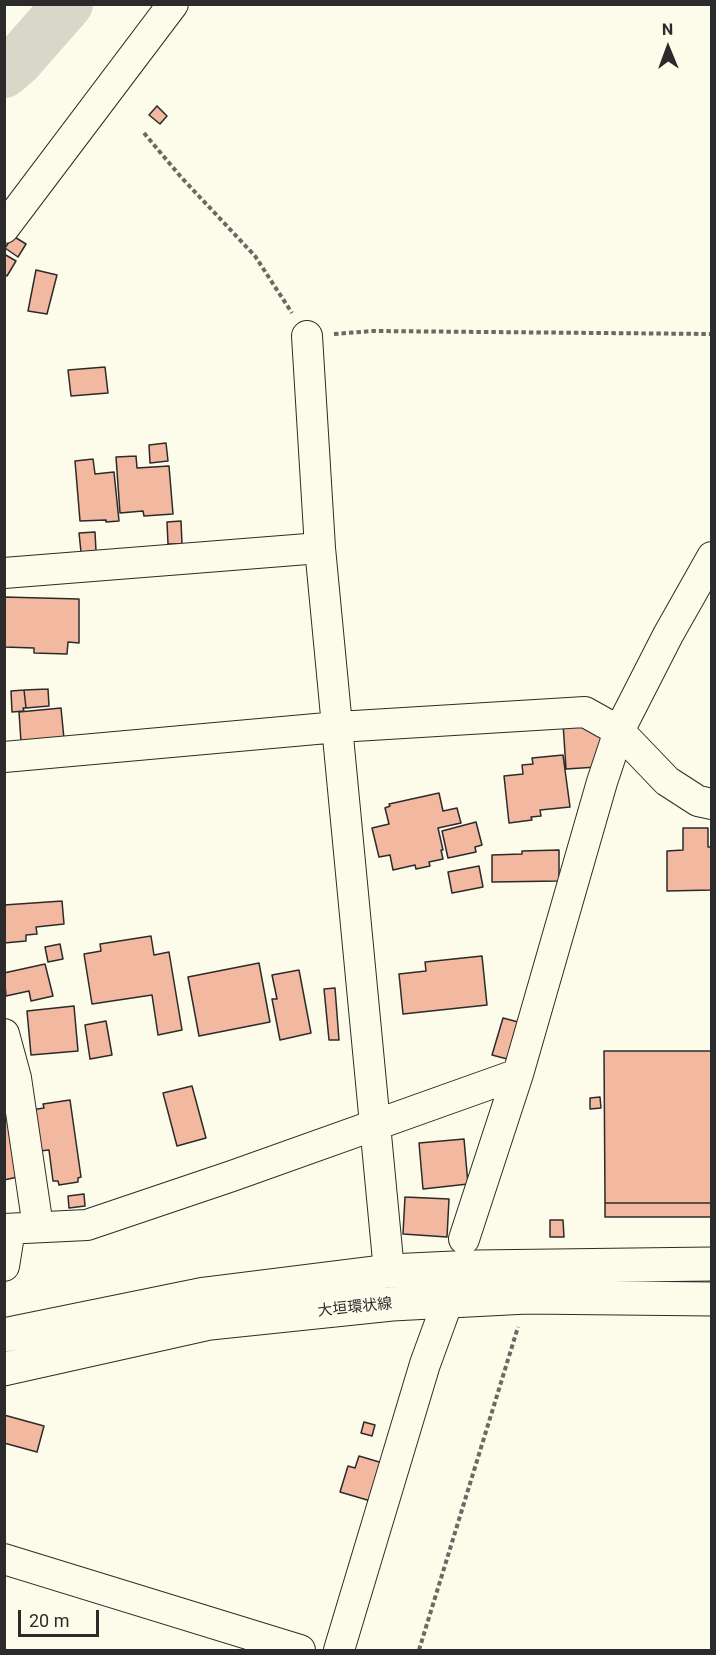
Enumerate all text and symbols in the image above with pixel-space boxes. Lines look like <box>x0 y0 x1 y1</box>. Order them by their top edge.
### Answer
north arrow <box>638 18 698 78</box>
text: N <box>662 20 673 39</box>
street label: 大垣環状線 <box>317 1295 393 1321</box>
scale bar <box>21 1598 102 1636</box>
text: 20 m <box>29 1610 69 1631</box>

